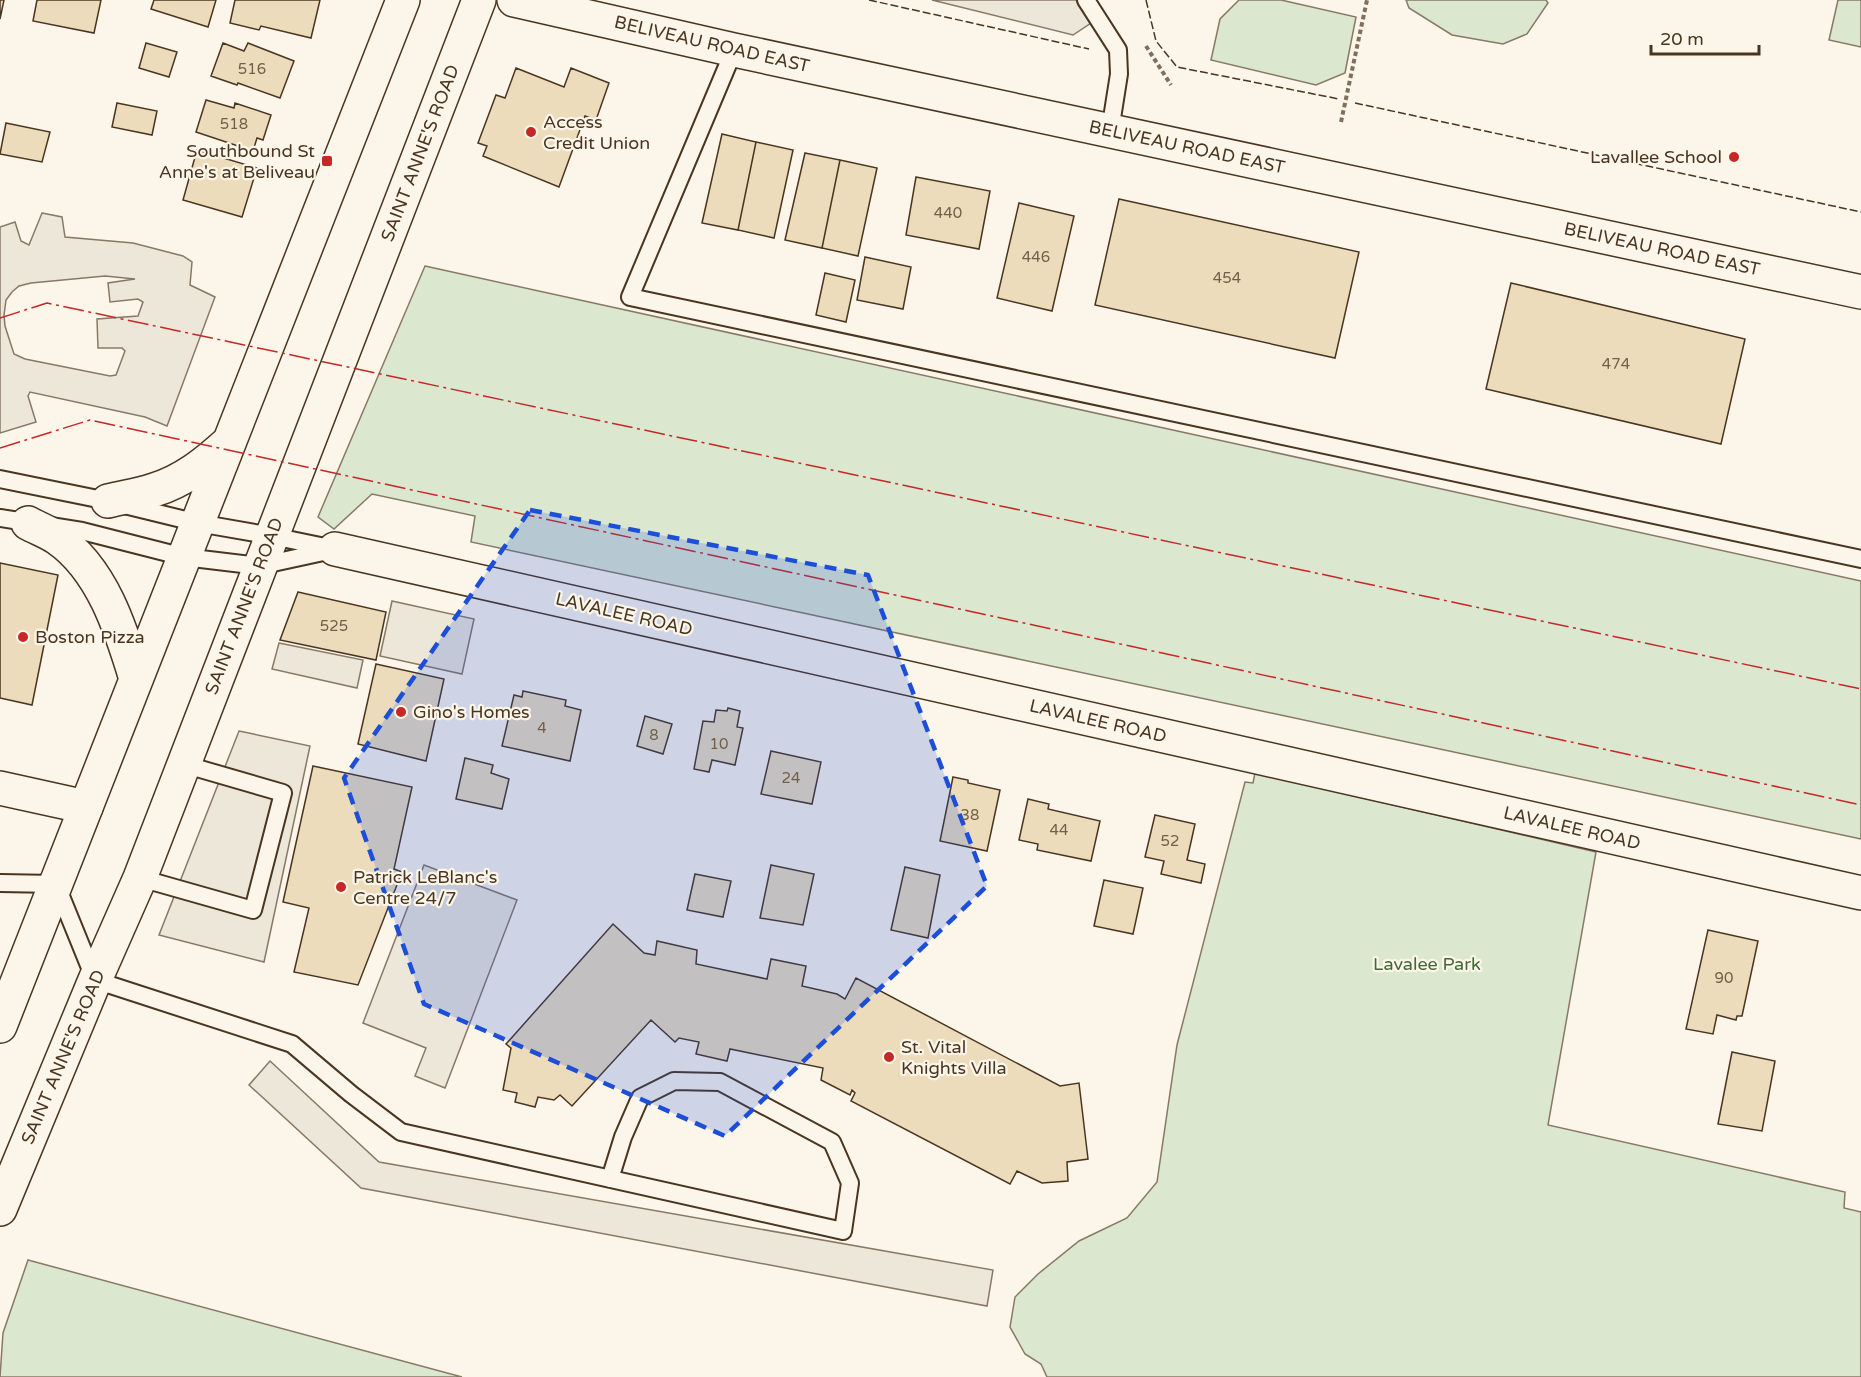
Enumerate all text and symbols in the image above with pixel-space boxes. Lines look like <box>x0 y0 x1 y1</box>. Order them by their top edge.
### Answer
street label: BELIVEAU ROAD EAST <box>612 11 812 77</box>
scale bar <box>1651 18 1759 56</box>
text: 20 m <box>1660 28 1704 50</box>
house number: 516 <box>238 60 266 78</box>
street label: SAINT ANNE'S ROAD <box>376 62 464 244</box>
place label: Access Credit Union <box>543 111 650 154</box>
house number: 518 <box>220 115 248 133</box>
street label: BELIVEAU ROAD EAST <box>1087 115 1287 179</box>
marker: Access Credit Union <box>524 125 538 139</box>
place label: Southbound St Anne's at Beliveau <box>159 140 315 183</box>
place label: Lavallee School <box>1590 146 1722 168</box>
marker: Lavallee School <box>1727 150 1741 164</box>
marker: Southbound St Anne's at Beliveau <box>320 154 334 168</box>
house number: 440 <box>934 204 962 222</box>
street label: BELIVEAU ROAD EAST <box>1562 217 1762 281</box>
house number: 446 <box>1022 248 1050 266</box>
house number: 454 <box>1213 269 1241 287</box>
house number: 474 <box>1602 355 1630 373</box>
street label: SAINT ANNE'S ROAD <box>200 515 288 697</box>
street label: LAVALEE ROAD <box>553 588 695 640</box>
house number: 525 <box>320 617 348 635</box>
place label: Boston Pizza <box>35 626 145 648</box>
marker: Boston Pizza <box>16 630 30 644</box>
street label: LAVALEE ROAD <box>1027 695 1169 747</box>
place label: Gino's Homes <box>413 701 530 723</box>
marker: Gino's Homes <box>394 705 408 719</box>
house number: 4 <box>537 719 547 737</box>
house number: 8 <box>649 726 659 744</box>
house number: 10 <box>710 735 728 753</box>
house number: 24 <box>782 769 800 787</box>
street label: LAVALEE ROAD <box>1501 802 1643 854</box>
house number: 38 <box>961 806 979 824</box>
house number: 44 <box>1050 821 1068 839</box>
house number: 52 <box>1161 832 1179 850</box>
place label: Patrick LeBlanc's Centre 24/7 <box>353 866 497 909</box>
marker: Patrick LeBlanc's Centre 24/7 <box>334 880 348 894</box>
park label: Lavalee Park <box>1373 953 1481 975</box>
street label: SAINT ANNE'S ROAD <box>16 966 110 1148</box>
house number: 90 <box>1715 969 1733 987</box>
place label: St. Vital Knights Villa <box>901 1036 1007 1079</box>
marker: St. Vital Knights Villa <box>882 1050 896 1064</box>

